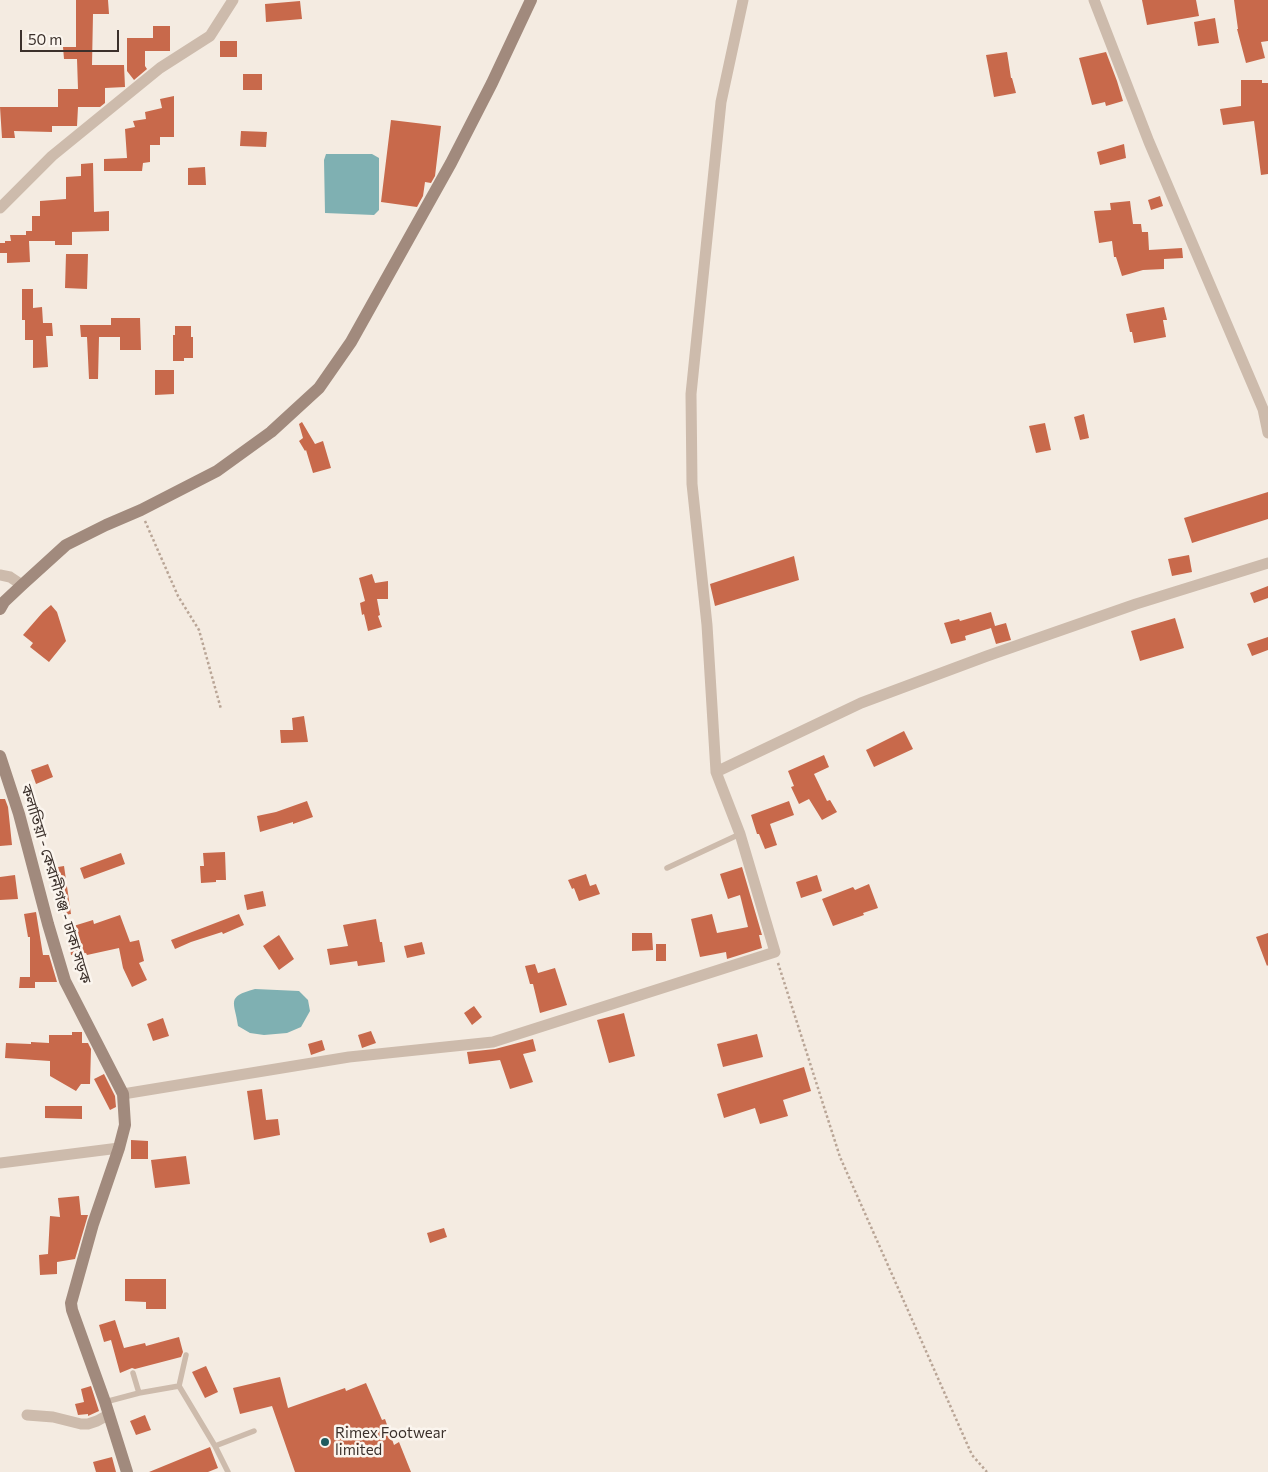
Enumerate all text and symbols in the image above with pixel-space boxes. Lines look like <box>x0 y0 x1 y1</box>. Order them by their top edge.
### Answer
scale bar <box>22 20 121 52</box>
text: 50 m <box>28 30 62 48</box>
street label: কলাতিয়া - কেরানীগঞ্জ - ঢাকা সড়ক <box>17 782 95 986</box>
place label: Rimex Footwear limited <box>335 1424 446 1459</box>
marker: Rimex Footwear limited <box>319 1436 331 1448</box>

